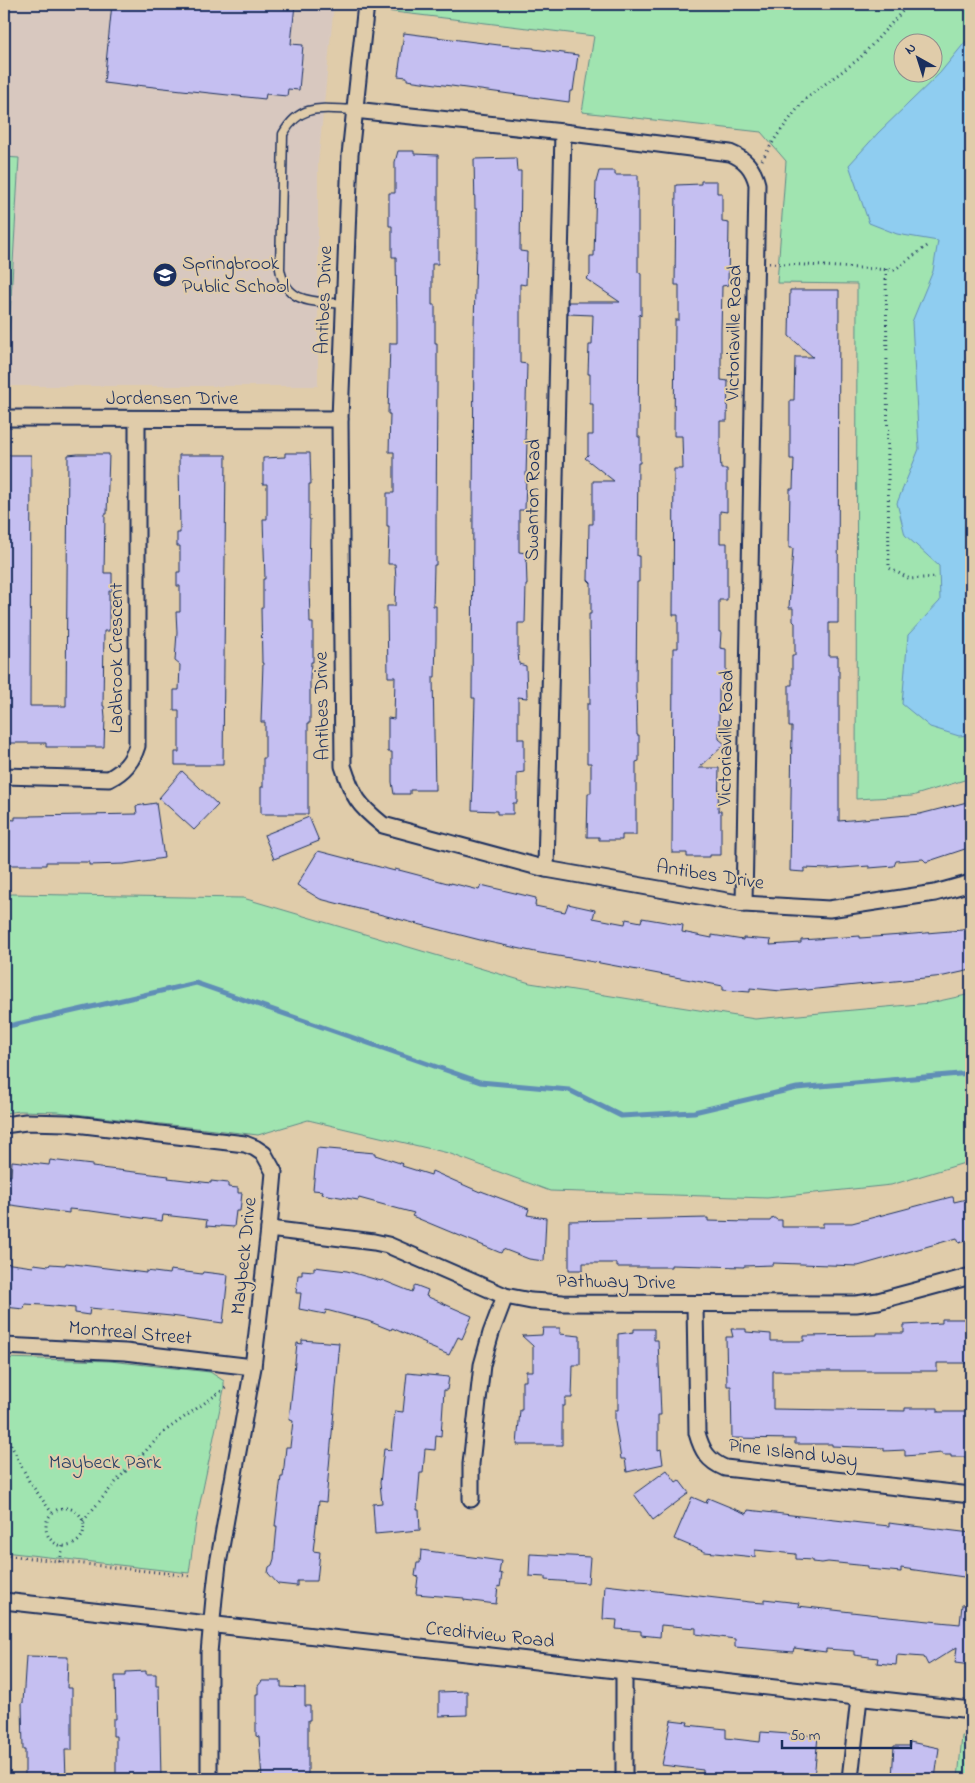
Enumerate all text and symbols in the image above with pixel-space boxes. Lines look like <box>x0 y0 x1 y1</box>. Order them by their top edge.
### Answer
north arrow <box>892 32 942 82</box>
text: N <box>900 38 921 60</box>
street label: Antibes Drive <box>309 245 341 355</box>
place label: Springbrook Public School <box>182 250 289 302</box>
school or university icon: Springbrook Public School <box>152 262 178 288</box>
street label: Victoriaville Road <box>719 265 751 402</box>
street label: Jordensen Drive <box>106 385 238 414</box>
street label: Swanton Road <box>518 439 550 561</box>
street label: Ladbrook Crescent <box>103 582 132 733</box>
street label: Antibes Drive <box>308 651 338 761</box>
street label: Victoriaville Road <box>711 670 743 807</box>
street label: Antibes Drive <box>654 853 766 899</box>
street label: Maybeck Drive <box>224 1196 266 1316</box>
street label: Pathway Drive <box>556 1267 676 1299</box>
street label: Montreal Street <box>67 1314 193 1354</box>
street label: Pine Island Way <box>727 1432 859 1476</box>
park label: Maybeck Park <box>49 1449 161 1478</box>
street label: Creditview Road <box>424 1615 556 1657</box>
scale bar <box>782 1718 911 1750</box>
text: 50 m <box>790 1725 821 1747</box>

